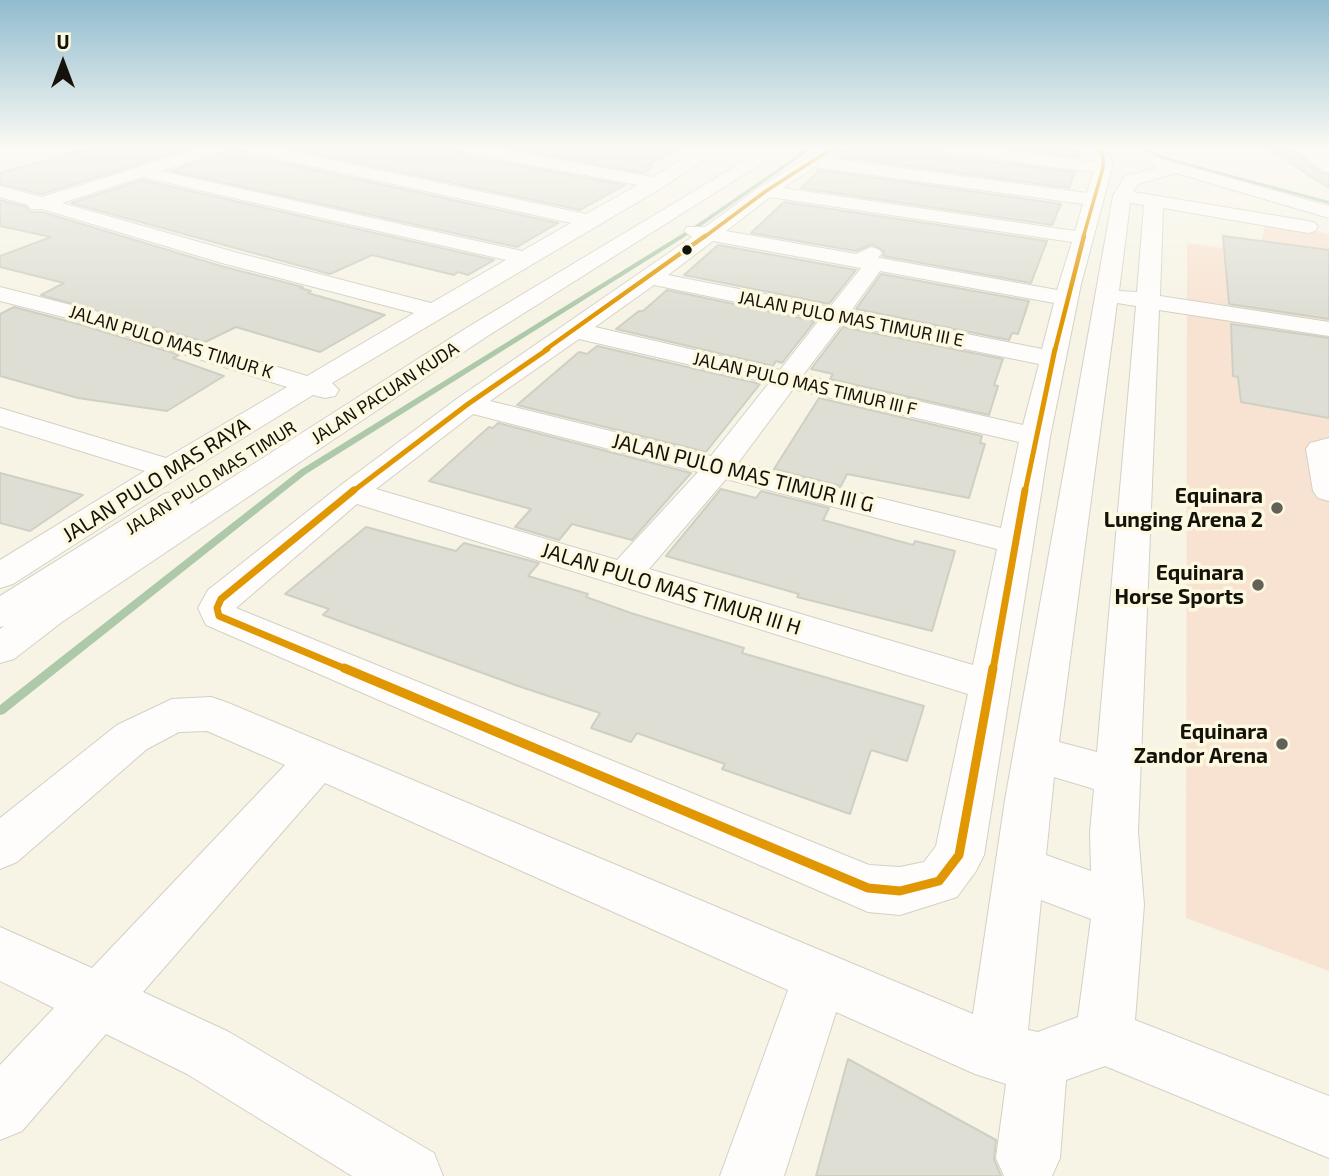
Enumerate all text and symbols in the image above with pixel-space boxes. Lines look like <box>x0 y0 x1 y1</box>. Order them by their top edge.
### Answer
north arrow <box>28 28 98 98</box>
text: U <box>56 30 70 53</box>
unlabelled marker <box>680 243 694 257</box>
street label: JALAN PULO MAS TIMUR III E <box>736 287 966 351</box>
street label: JALAN PULO MAS TIMUR K <box>67 301 275 383</box>
street label: JALAN PACUAN KUDA <box>307 337 463 449</box>
street label: JALAN PULO MAS TIMUR III F <box>691 348 919 420</box>
street label: JALAN PULO MAS RAYA <box>58 412 254 548</box>
street label: JALAN PULO MAS TIMUR <box>122 417 300 539</box>
street label: JALAN PULO MAS TIMUR III G <box>609 428 877 518</box>
place label: Equinara Lunging Arena 2 <box>1104 483 1263 533</box>
marker: Equinara Lunging Arena 2 <box>1269 500 1285 516</box>
street label: JALAN PULO MAS TIMUR III H <box>538 537 804 641</box>
place label: Equinara Horse Sports <box>1115 560 1244 610</box>
marker: Equinara Horse Sports <box>1250 577 1266 593</box>
place label: Equinara Zandor Arena <box>1134 719 1268 769</box>
marker: Equinara Zandor Arena <box>1274 736 1290 752</box>

